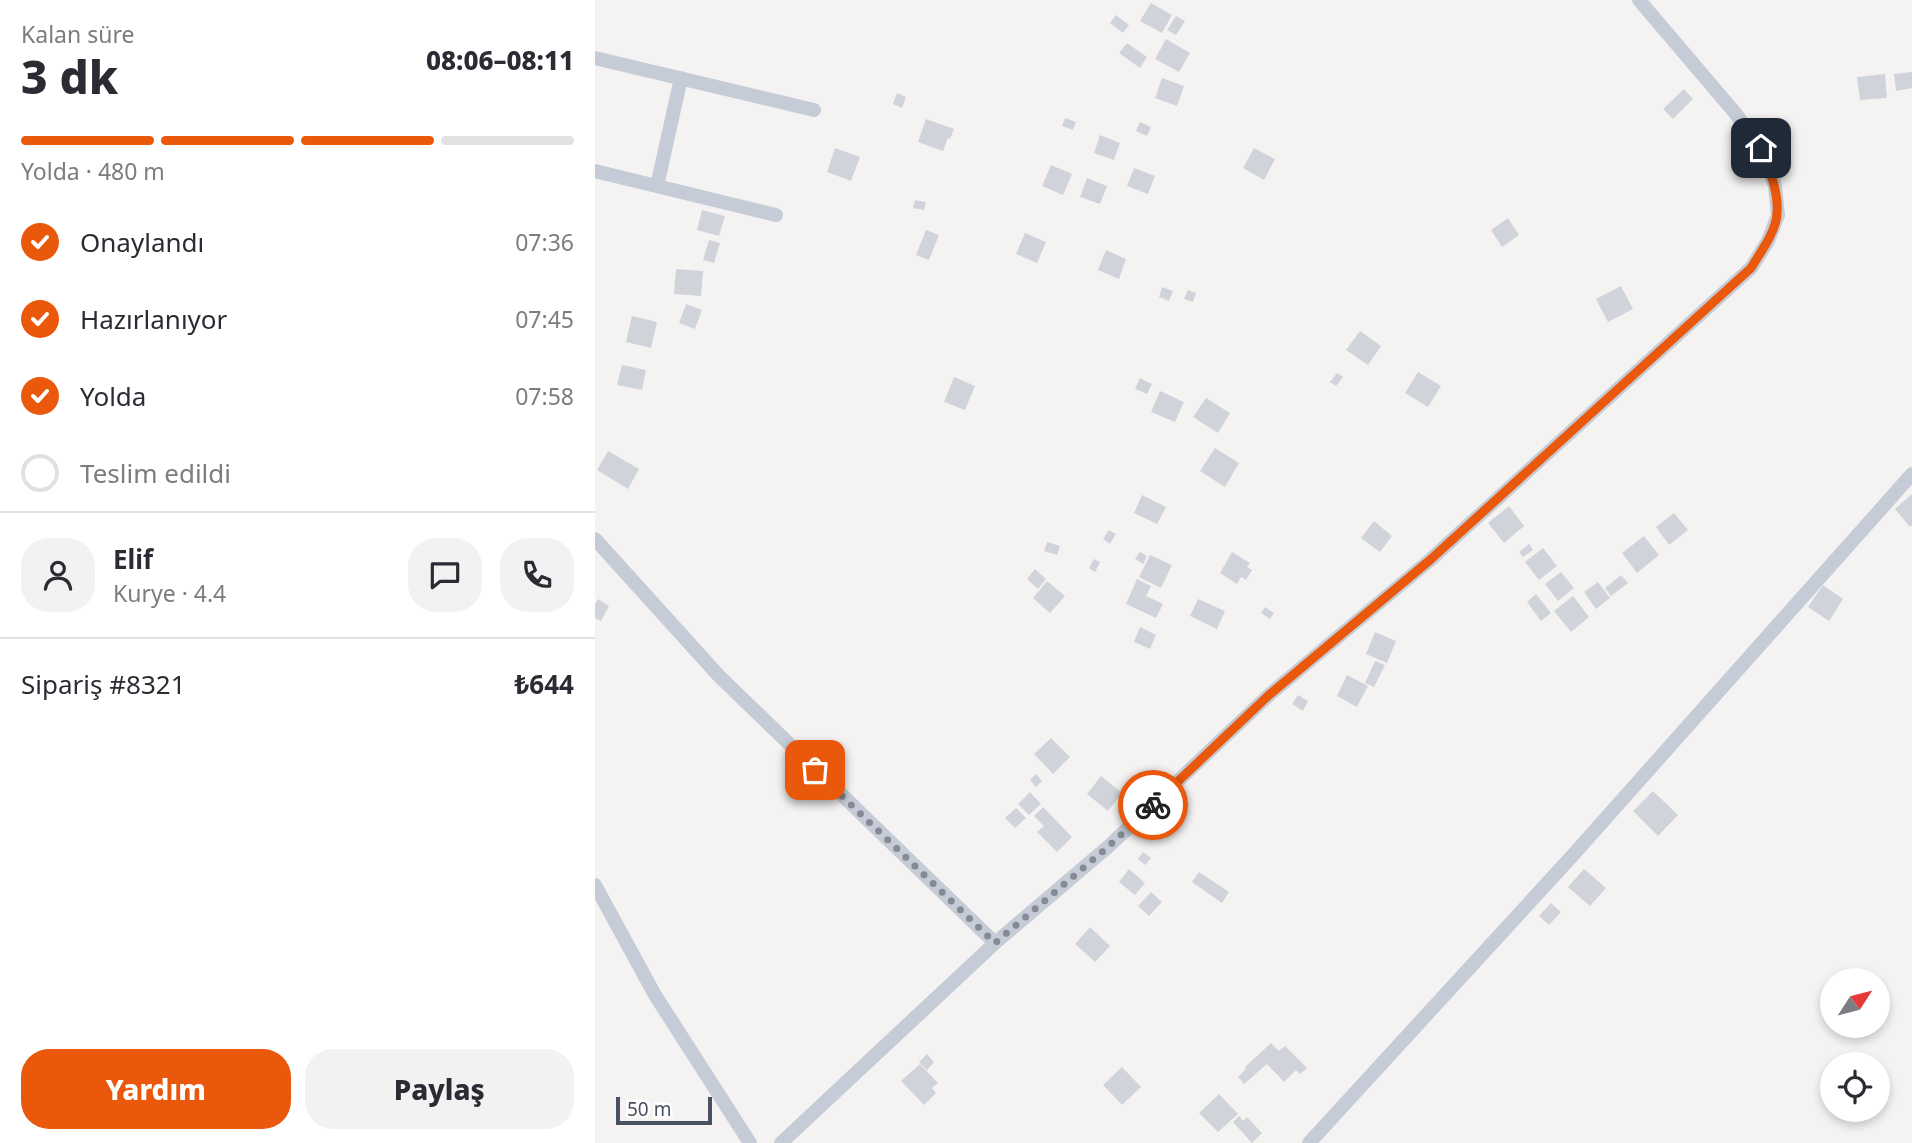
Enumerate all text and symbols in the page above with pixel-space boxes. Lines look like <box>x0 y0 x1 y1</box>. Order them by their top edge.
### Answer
text: Kalan süre <box>21 18 134 50</box>
text: 08:06–08:11 <box>426 42 574 78</box>
text: 3 dk <box>21 45 118 107</box>
pin <box>1731 118 1791 178</box>
icon: home <box>1742 129 1780 167</box>
text: Yolda · 480 m <box>21 155 165 187</box>
icon: check <box>21 223 59 261</box>
text: Onaylandı <box>80 224 204 260</box>
text: 07:36 <box>515 226 574 258</box>
icon: check <box>21 300 59 338</box>
text: Hazırlanıyor <box>80 301 227 337</box>
text: 07:45 <box>515 303 574 335</box>
icon: check <box>21 377 59 415</box>
text: Yolda <box>80 378 146 414</box>
text: 07:58 <box>515 380 574 412</box>
text: Teslim edildi <box>80 455 231 491</box>
button: person <box>21 538 95 612</box>
button: chat <box>408 538 482 612</box>
button: phone <box>500 538 574 612</box>
text: Elif <box>113 541 153 577</box>
text: Kurye · 4.4 <box>113 577 226 609</box>
text: Sipariş #8321 <box>21 666 186 702</box>
text: ₺644 <box>515 666 574 702</box>
pin <box>785 740 845 800</box>
icon: bag <box>796 751 834 789</box>
courier <box>1118 770 1188 840</box>
icon: bike <box>1134 786 1172 824</box>
north arrow <box>1820 968 1890 1038</box>
map controls <box>1820 968 1890 1122</box>
button: Yardım <box>21 1049 291 1129</box>
button: Paylaş <box>305 1049 574 1129</box>
button: locate <box>1820 1052 1890 1122</box>
scale bar <box>616 1094 712 1126</box>
text: 50 m <box>627 1096 671 1122</box>

